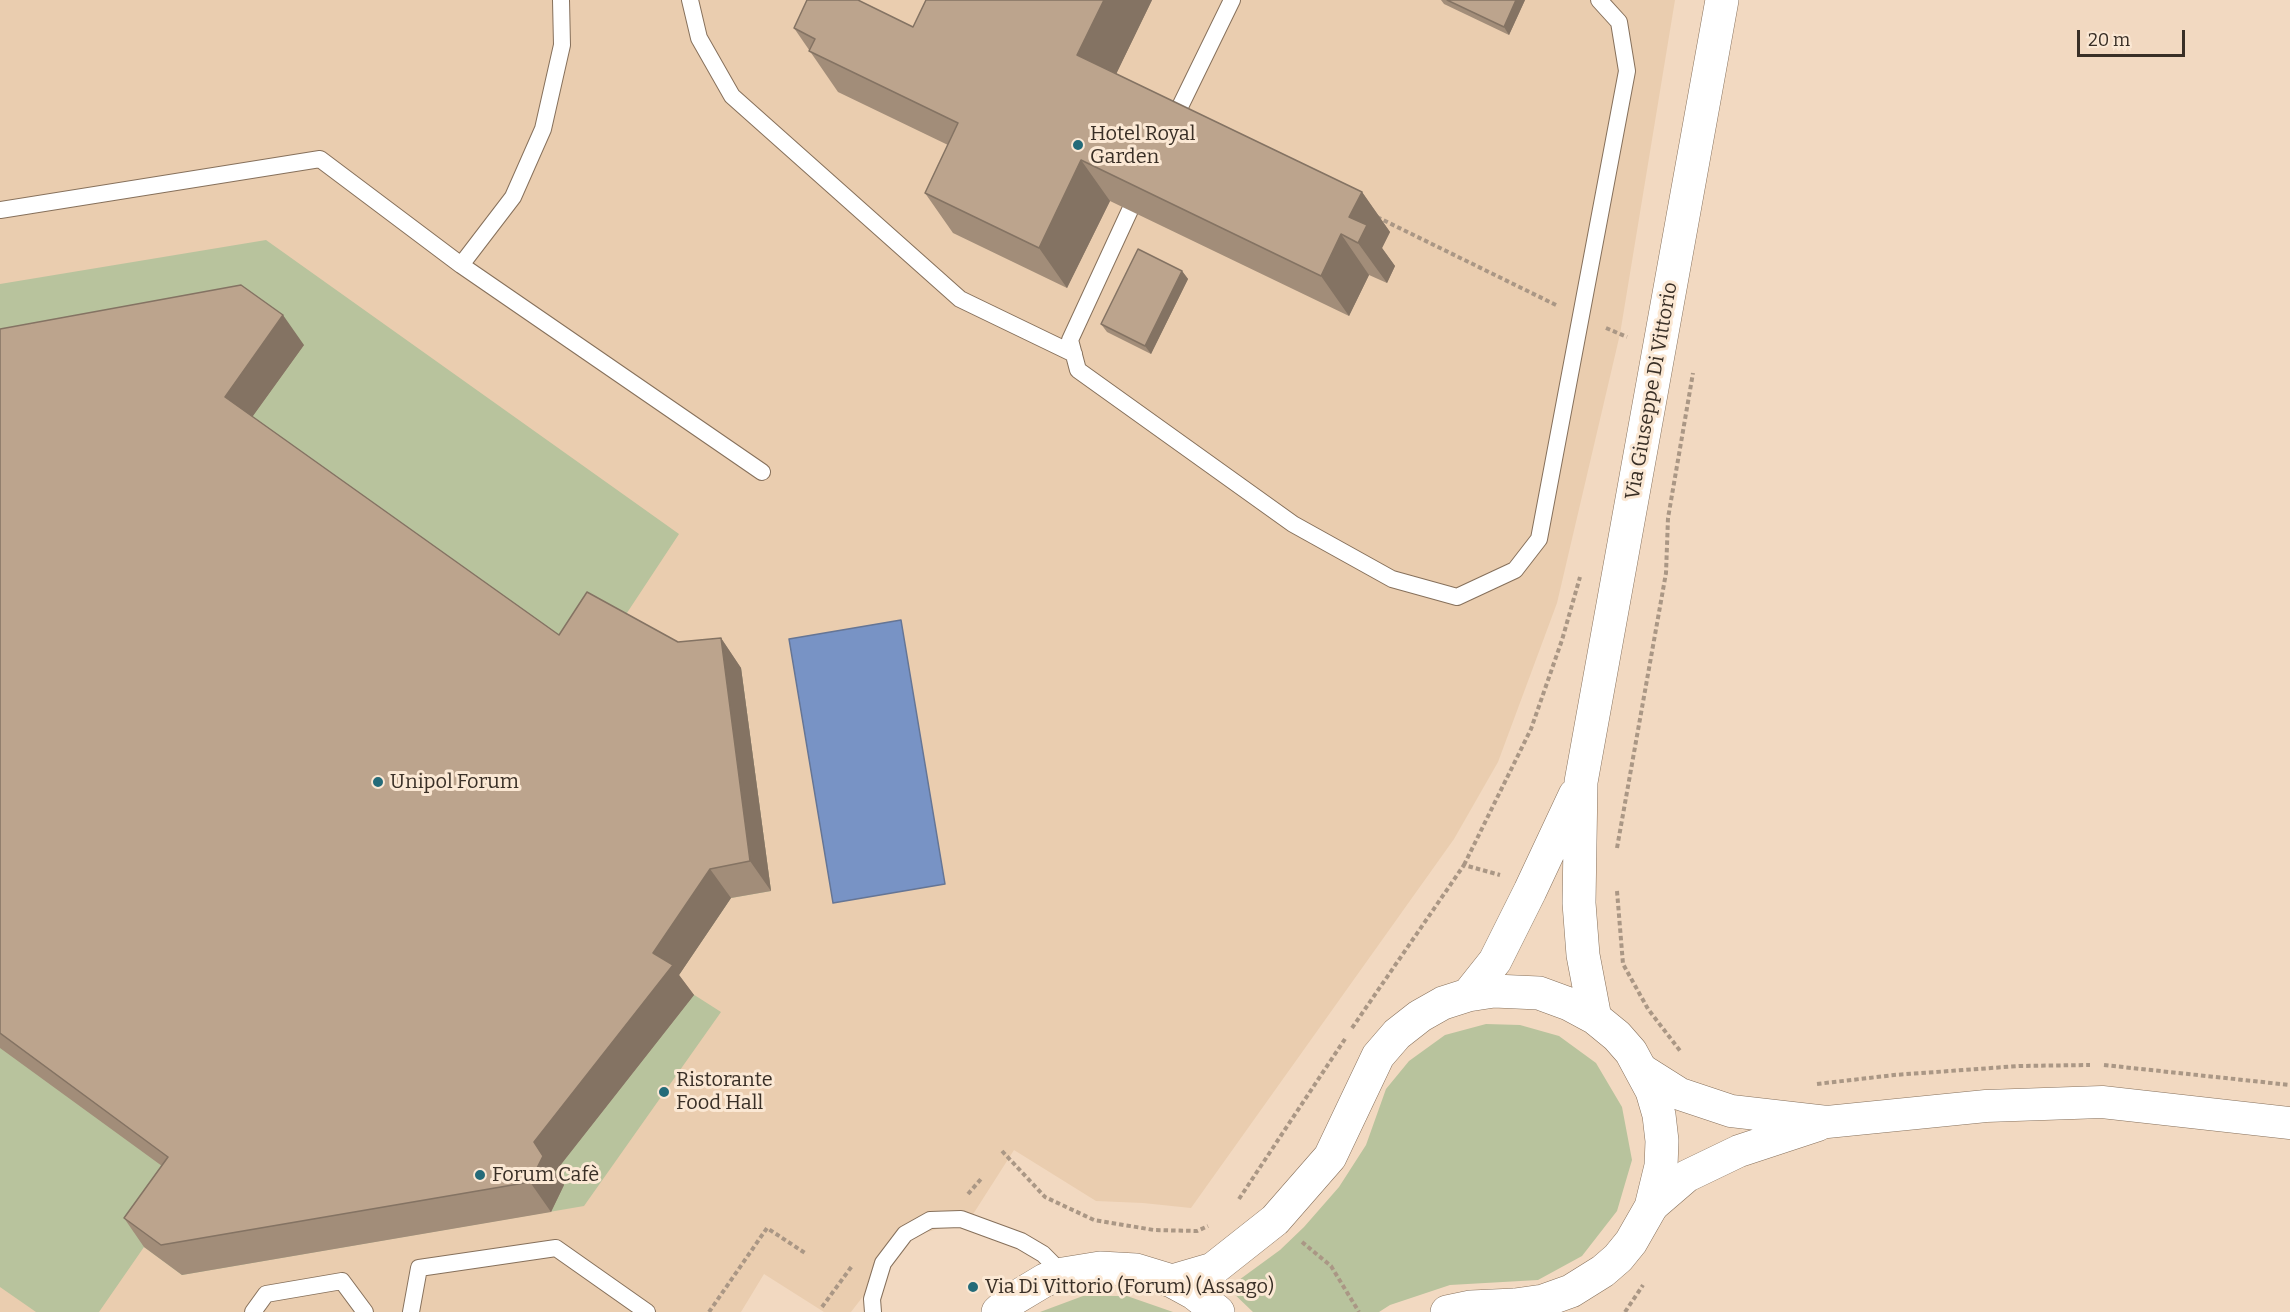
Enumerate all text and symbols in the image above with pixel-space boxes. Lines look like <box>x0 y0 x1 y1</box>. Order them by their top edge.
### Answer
scale bar <box>2080 18 2188 56</box>
text: 20 m <box>2088 29 2130 51</box>
place label: Hotel Royal Garden <box>1090 122 1195 169</box>
marker: Hotel Royal Garden <box>1071 138 1085 152</box>
street label: Via Giuseppe Di Vittorio <box>1621 280 1683 502</box>
place label: Unipol Forum <box>390 770 519 794</box>
marker: Unipol Forum <box>371 775 385 789</box>
place label: Ristorante Food Hall <box>676 1068 773 1115</box>
marker: Ristorante Food Hall <box>657 1085 671 1099</box>
place label: Forum Cafè <box>492 1163 599 1187</box>
marker: Forum Cafè <box>473 1168 487 1182</box>
place label: Via Di Vittorio (Forum) (Assago) <box>985 1275 1274 1299</box>
marker: Via Di Vittorio (Forum) (Assago) <box>966 1280 980 1294</box>

